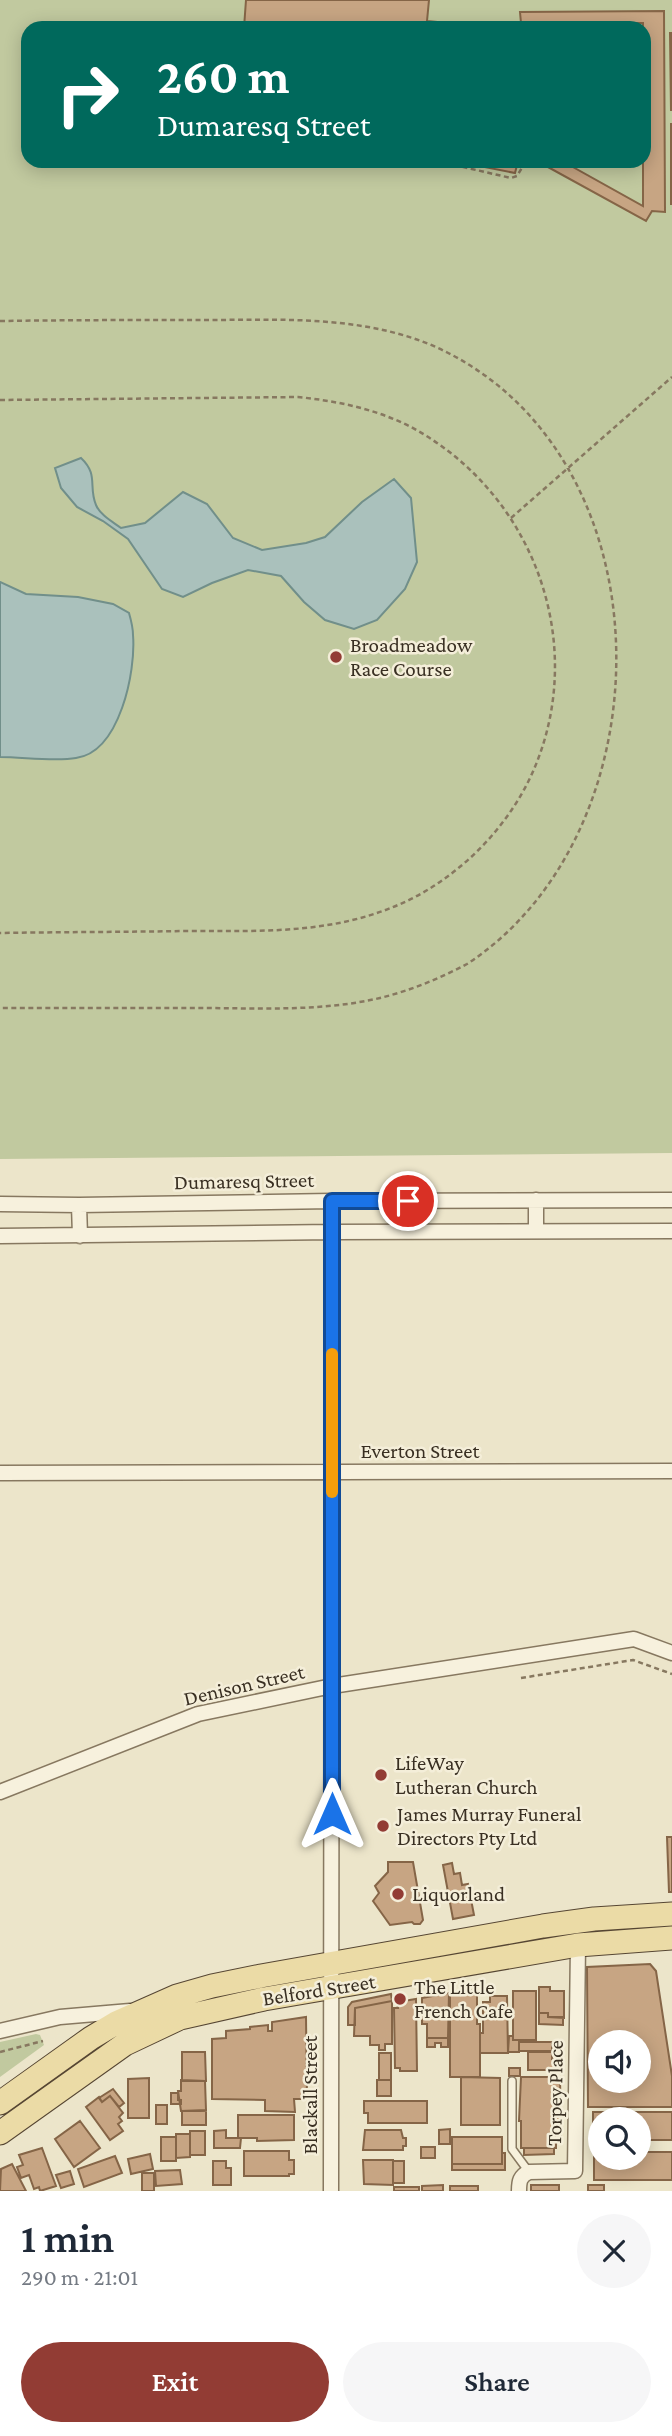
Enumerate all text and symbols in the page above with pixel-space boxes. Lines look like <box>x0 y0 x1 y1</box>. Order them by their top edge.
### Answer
icon: right <box>42 49 133 140</box>
text: 260 m <box>157 49 289 104</box>
text: Dumaresq Street <box>157 107 370 143</box>
place label: Broadmeadow Race Course <box>350 633 473 681</box>
marker: Broadmeadow Race Course <box>328 649 344 665</box>
street label: Dumaresq Street <box>174 1168 315 1194</box>
pin <box>378 1171 438 1231</box>
icon: arrive <box>389 1182 427 1220</box>
street label: Everton Street <box>361 1439 480 1463</box>
street label: Denison Street <box>181 1659 308 1711</box>
place label: LifeWay Lutheran Church <box>395 1751 538 1799</box>
marker: LifeWay Lutheran Church <box>373 1767 389 1783</box>
position arrow <box>295 1777 369 1851</box>
place label: James Murray Funeral Directors Pty Ltd <box>395 1802 582 1850</box>
marker: James Murray Funeral Directors Pty Ltd <box>375 1818 391 1834</box>
place label: Liquorland <box>412 1882 505 1906</box>
marker: Liquorland <box>390 1886 406 1902</box>
street label: Belford Street <box>261 1969 378 2011</box>
place label: The Little French Cafe <box>414 1975 513 2023</box>
marker: The Little French Cafe <box>392 1991 408 2007</box>
map controls <box>588 2030 651 2170</box>
button: sound <box>588 2030 651 2093</box>
street label: Blackall Street <box>298 2034 322 2155</box>
street label: Torpey Place <box>542 2040 568 2146</box>
button: search <box>588 2107 651 2170</box>
text: 1 min <box>21 2214 114 2261</box>
button: close <box>577 2214 651 2288</box>
text: 290 m · 21:01 <box>21 2264 138 2290</box>
button: Exit <box>21 2342 329 2422</box>
button: Share <box>343 2342 651 2422</box>

